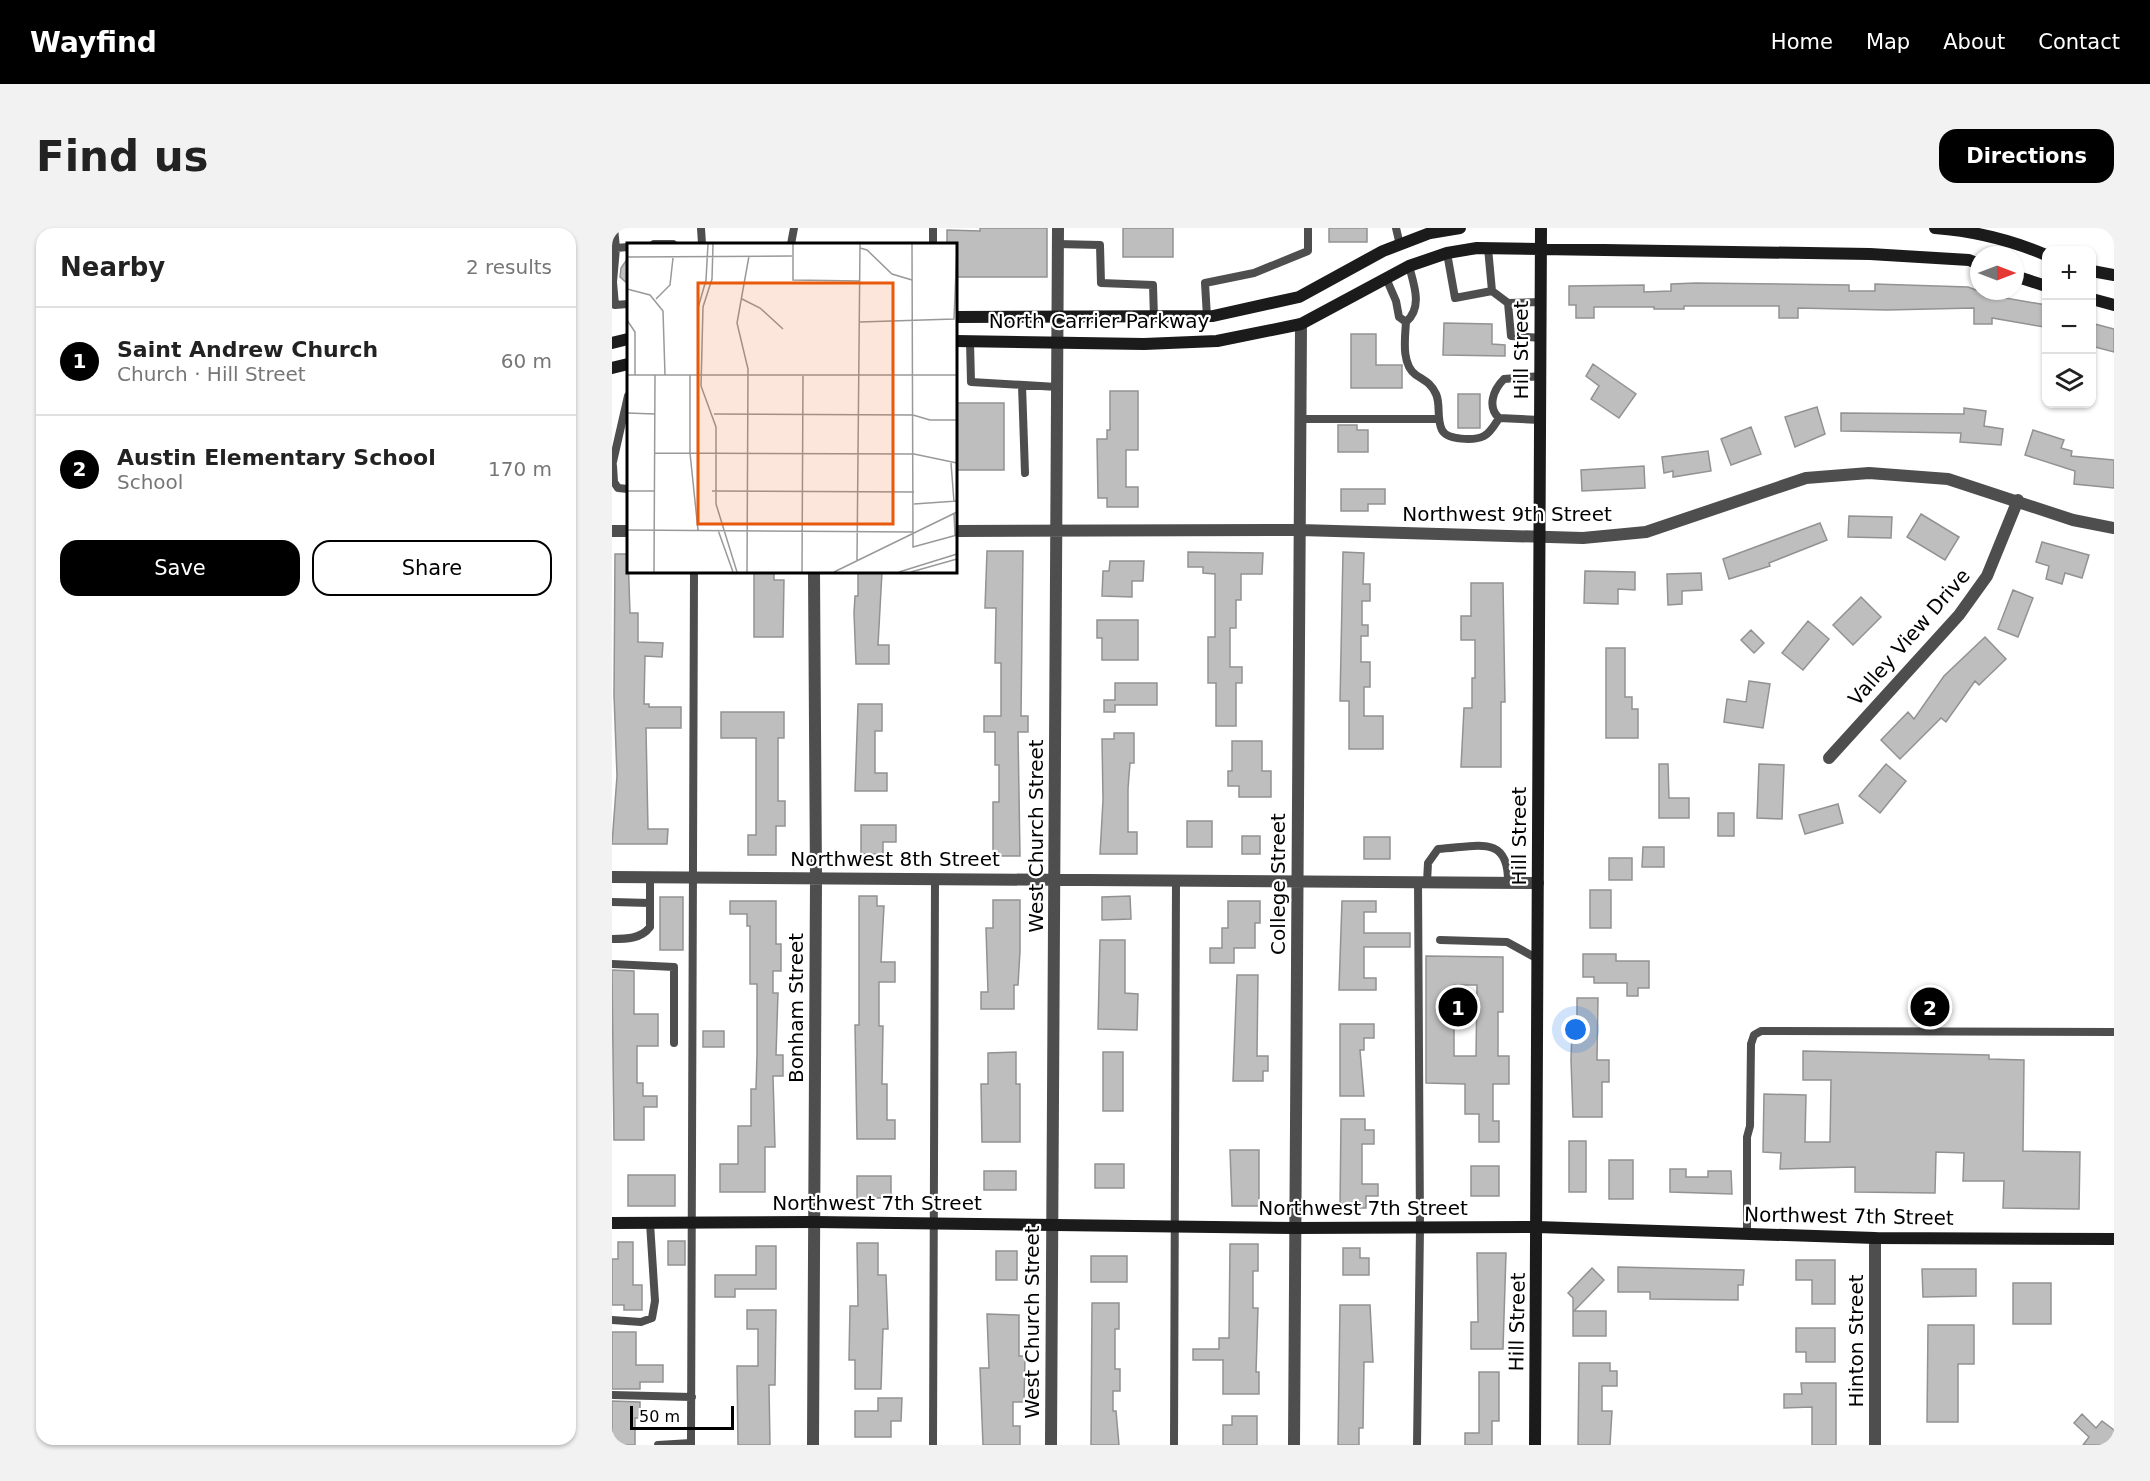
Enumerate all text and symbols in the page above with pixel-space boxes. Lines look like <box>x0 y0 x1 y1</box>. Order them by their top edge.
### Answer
text: Wayfind <box>30 26 157 59</box>
text: Home <box>1771 30 1833 54</box>
text: Map <box>1866 30 1910 54</box>
text: About <box>1943 30 2005 54</box>
text: Contact <box>2038 30 2120 54</box>
button: Directions <box>1939 129 2114 183</box>
text: Find us <box>36 132 209 181</box>
inset map <box>627 243 957 573</box>
north arrow <box>1970 246 2024 300</box>
map controls <box>2042 246 2096 408</box>
button: + <box>2042 246 2096 300</box>
text: Nearby <box>60 252 165 282</box>
text: 2 results <box>466 255 552 279</box>
street label: Hill Street <box>1509 300 1533 399</box>
button: − <box>2042 300 2096 354</box>
street label: North Carrier Parkway <box>989 309 1210 333</box>
text: Saint Andrew Church <box>117 337 378 362</box>
text: 1 <box>73 349 86 373</box>
text: 60 m <box>501 349 552 373</box>
button: layers <box>2042 354 2096 408</box>
text: Church · Hill Street <box>117 362 306 386</box>
text: Austin Elementary School <box>117 445 436 470</box>
text: 2 <box>73 457 86 481</box>
text: 170 m <box>488 457 552 481</box>
text: School <box>117 470 183 494</box>
street label: Northwest 9th Street <box>1402 502 1612 526</box>
button: Save <box>60 540 300 596</box>
button: Share <box>312 540 552 596</box>
street label: Valley View Drive <box>1843 564 1975 710</box>
street label: West Church Street <box>1024 739 1048 933</box>
street label: Hill Street <box>1507 786 1531 885</box>
street label: College Street <box>1266 813 1290 955</box>
street label: Northwest 8th Street <box>790 847 1000 871</box>
street label: Bonham Street <box>784 933 808 1083</box>
pin: 1 <box>1438 984 1478 1030</box>
pin: 2 <box>1910 984 1950 1030</box>
your location <box>1561 1015 1590 1044</box>
street label: Northwest 7th Street <box>772 1191 982 1215</box>
street label: Northwest 7th Street <box>1258 1196 1468 1220</box>
street label: Northwest 7th Street <box>1744 1202 1954 1230</box>
street label: West Church Street <box>1020 1225 1044 1419</box>
street label: Hill Street <box>1504 1272 1530 1372</box>
street label: Hinton Street <box>1844 1274 1868 1408</box>
scale bar <box>630 1403 734 1430</box>
text: 50 m <box>639 1407 680 1426</box>

